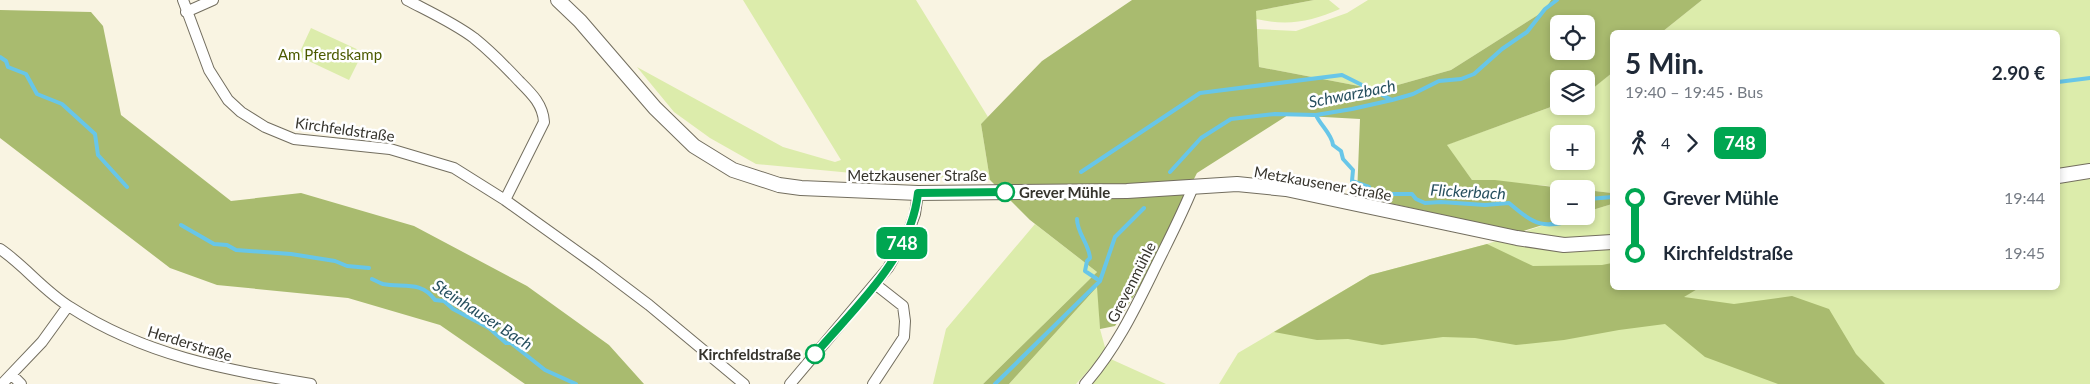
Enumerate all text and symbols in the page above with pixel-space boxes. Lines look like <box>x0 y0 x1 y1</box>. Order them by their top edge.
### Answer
map controls <box>1550 15 1595 225</box>
button: locate <box>1550 15 1595 60</box>
park label: Am Pferdskamp <box>278 45 382 63</box>
text: 5 Min. <box>1625 46 1704 80</box>
text: 2.90 € <box>1992 61 2045 84</box>
button: layers <box>1550 70 1595 115</box>
water label: Schwarzbach <box>1307 75 1397 111</box>
text: 19:40 – 19:45 · Bus <box>1625 82 1763 101</box>
street label: Kirchfeldstraße <box>294 113 396 145</box>
button: + <box>1550 125 1595 170</box>
icon: walk <box>1625 129 1653 157</box>
icon: forward <box>1678 129 1706 157</box>
text: 748 <box>1724 132 1756 154</box>
text: 4 <box>1661 133 1670 152</box>
street label: Metzkausener Straße <box>1253 162 1393 204</box>
street label: Metzkausener Straße <box>847 166 987 184</box>
water label: Flickerbach <box>1430 180 1506 202</box>
button: − <box>1550 180 1595 225</box>
marker: Grever Mühle <box>995 182 1015 202</box>
place label: Grever Mühle <box>1019 183 1110 201</box>
text: Grever Mühle <box>1663 186 1779 209</box>
text: 19:44 <box>2004 188 2045 207</box>
line badge: 748 <box>873 227 931 259</box>
text: 748 <box>886 232 918 254</box>
street label: Grevenmühle <box>1103 239 1159 325</box>
text: Kirchfeldstraße <box>1663 241 1793 264</box>
text: 19:45 <box>2004 243 2045 262</box>
water label: Steinhauser Bach <box>430 275 536 353</box>
street label: Herderstraße <box>146 322 234 364</box>
marker: Kirchfeldstraße <box>805 344 825 364</box>
place label: Kirchfeldstraße <box>698 345 801 363</box>

